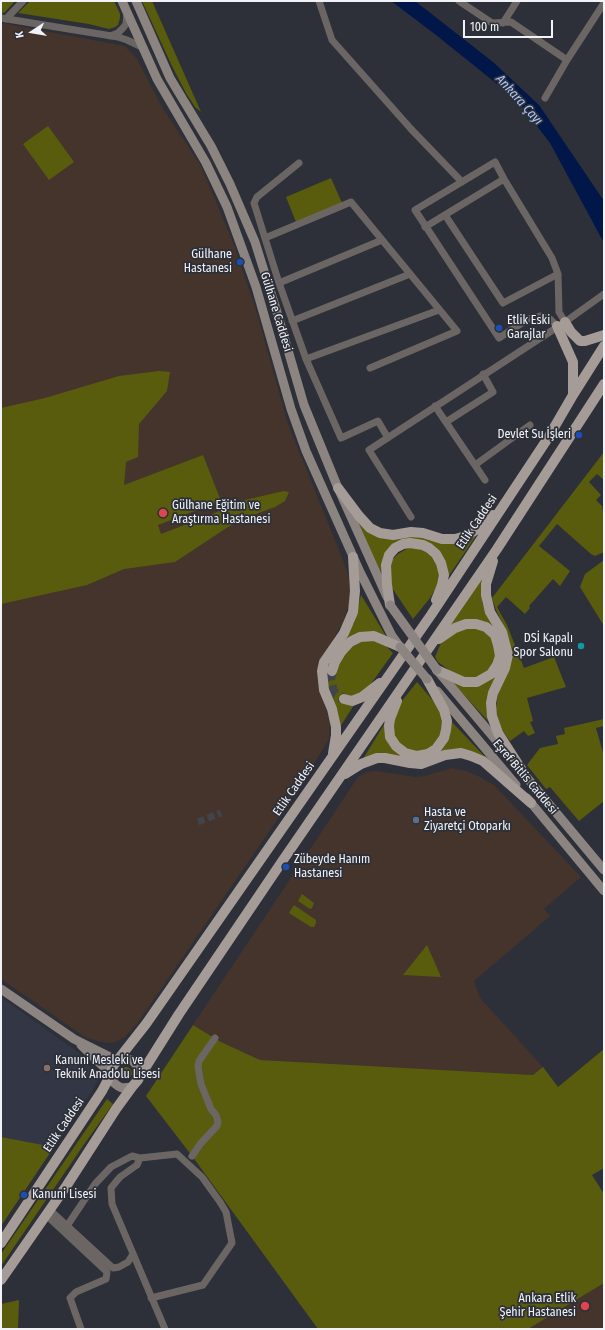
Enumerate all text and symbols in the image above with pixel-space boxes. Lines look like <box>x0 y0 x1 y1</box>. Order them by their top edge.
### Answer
north arrow <box>12 12 52 52</box>
scale bar <box>465 12 555 38</box>
text: 100 m <box>470 20 499 34</box>
text: K <box>13 30 27 39</box>
water label: Ankara Çayı <box>492 72 546 128</box>
place label: Gülhane Hastanesi <box>184 248 232 276</box>
marker: Gülhane Hastanesi <box>235 257 245 267</box>
street label: Gülhane Caddesi <box>257 270 295 354</box>
place label: Etlik Eski Garajlar <box>507 314 550 342</box>
marker: Etlik Eski Garajlar <box>494 323 504 333</box>
place label: Devlet Su İşleri <box>497 428 571 442</box>
marker: Devlet Su İşleri <box>574 430 584 440</box>
street label: Etlik Caddesi <box>454 492 500 552</box>
place label: Gülhane Eğitim ve Araştırma Hastanesi <box>172 499 270 527</box>
marker: Gülhane Eğitim ve Araştırma Hastanesi <box>157 507 169 519</box>
place label: DSİ Kapalı Spor Salonu <box>514 632 573 660</box>
marker: DSİ Kapalı Spor Salonu <box>576 641 586 651</box>
street label: Eşref Bitlis Caddesi <box>490 737 560 817</box>
street label: Etlik Caddesi <box>270 759 318 819</box>
place label: Hasta ve Ziyaretçi Otoparkı <box>424 806 511 834</box>
marker: Hasta ve Ziyaretçi Otoparkı <box>411 815 421 825</box>
place label: Zübeyde Hanım Hastanesi <box>294 853 370 881</box>
marker: Zübeyde Hanım Hastanesi <box>281 862 291 872</box>
place label: Kanuni Mesleki ve Teknik Anadolu Lisesi <box>55 1054 160 1082</box>
marker: Kanuni Mesleki ve Teknik Anadolu Lisesi <box>42 1063 52 1073</box>
street label: Etlik Caddesi <box>41 1095 87 1155</box>
place label: Kanuni Lisesi <box>32 1188 96 1202</box>
marker: Kanuni Lisesi <box>19 1190 29 1200</box>
place label: Ankara Etlik Şehir Hastanesi <box>499 1292 576 1320</box>
marker: Ankara Etlik Şehir Hastanesi <box>579 1300 591 1312</box>

